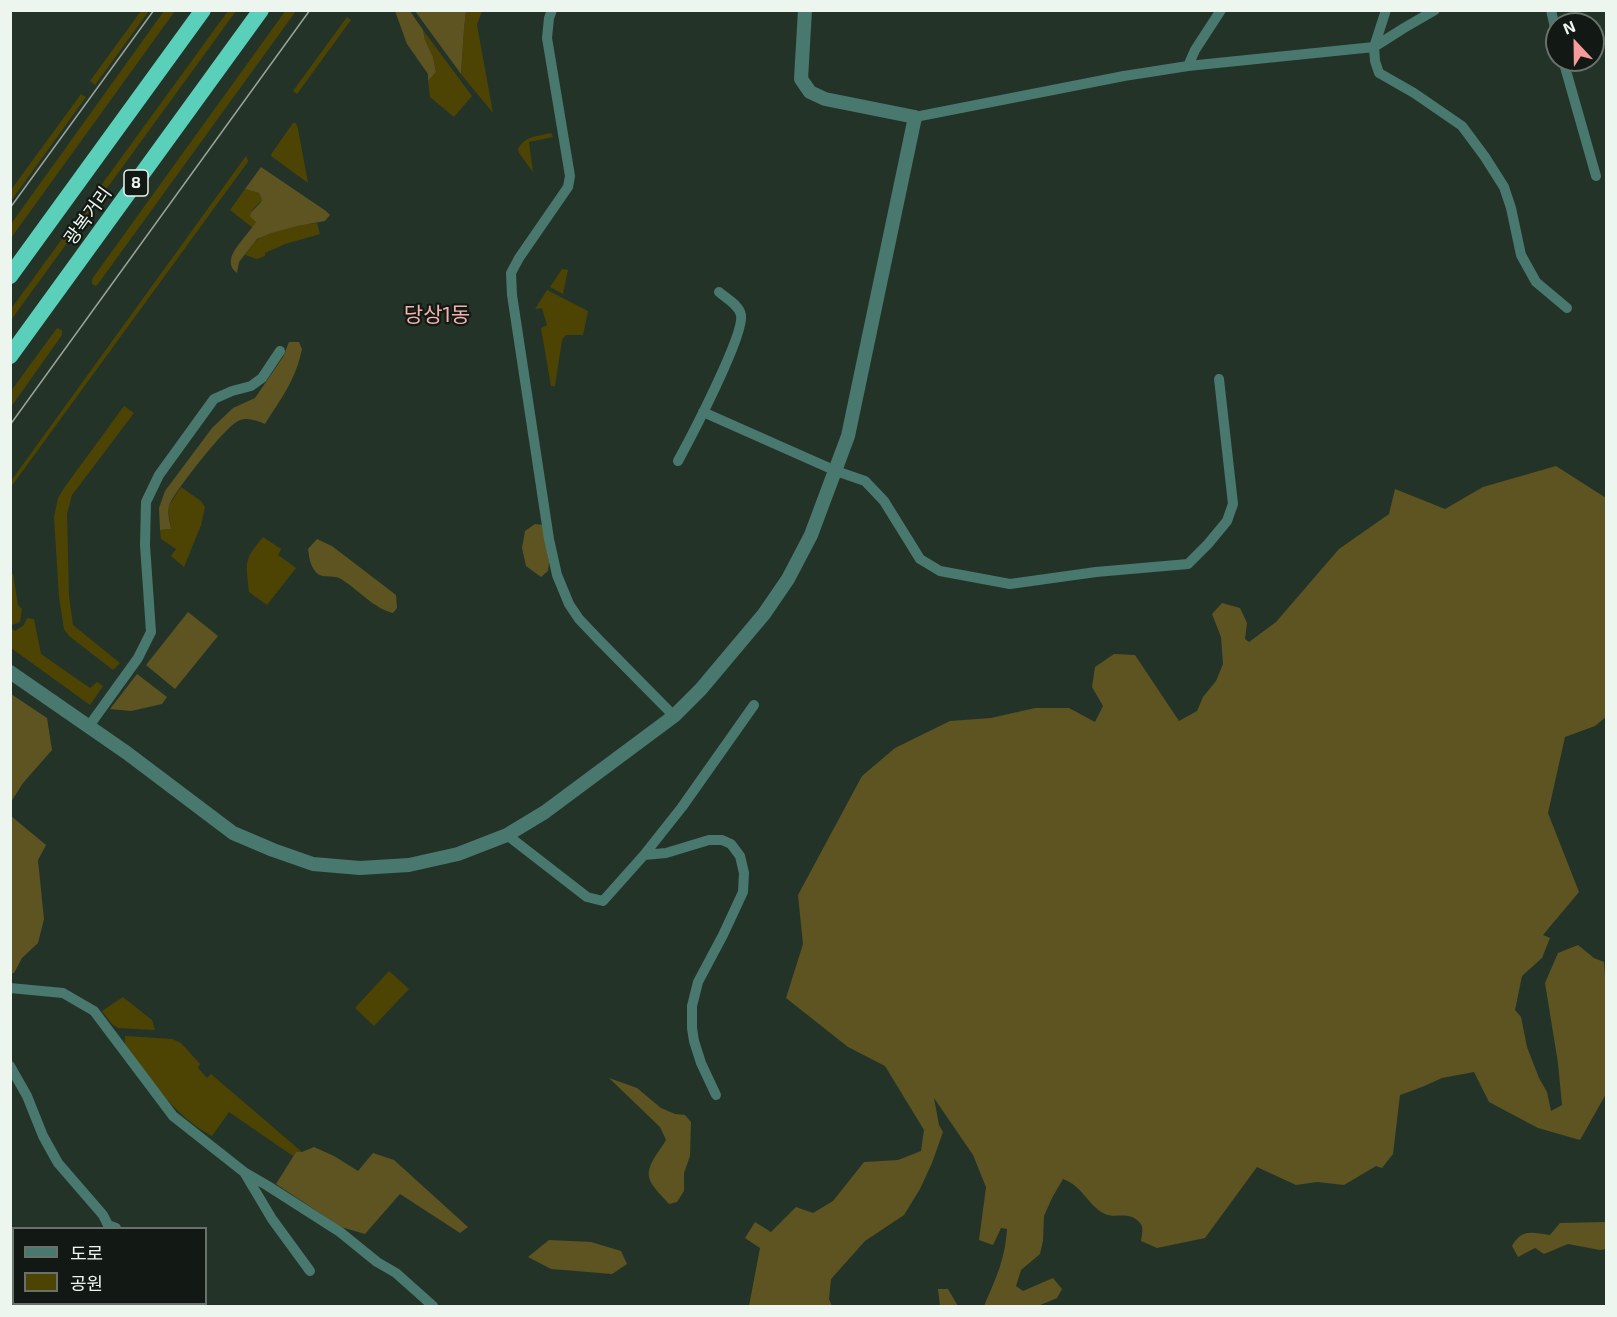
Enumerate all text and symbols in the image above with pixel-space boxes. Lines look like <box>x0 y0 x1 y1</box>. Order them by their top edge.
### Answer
north arrow <box>1545 12 1605 72</box>
text: N <box>1560 16 1578 38</box>
road number: 8 <box>124 170 148 196</box>
street label: 광복거리 <box>60 183 116 249</box>
district label: 당상1동 <box>404 302 470 328</box>
legend <box>12 1227 207 1305</box>
text: 도로 <box>70 1242 103 1264</box>
text: 공원 <box>70 1272 103 1294</box>

